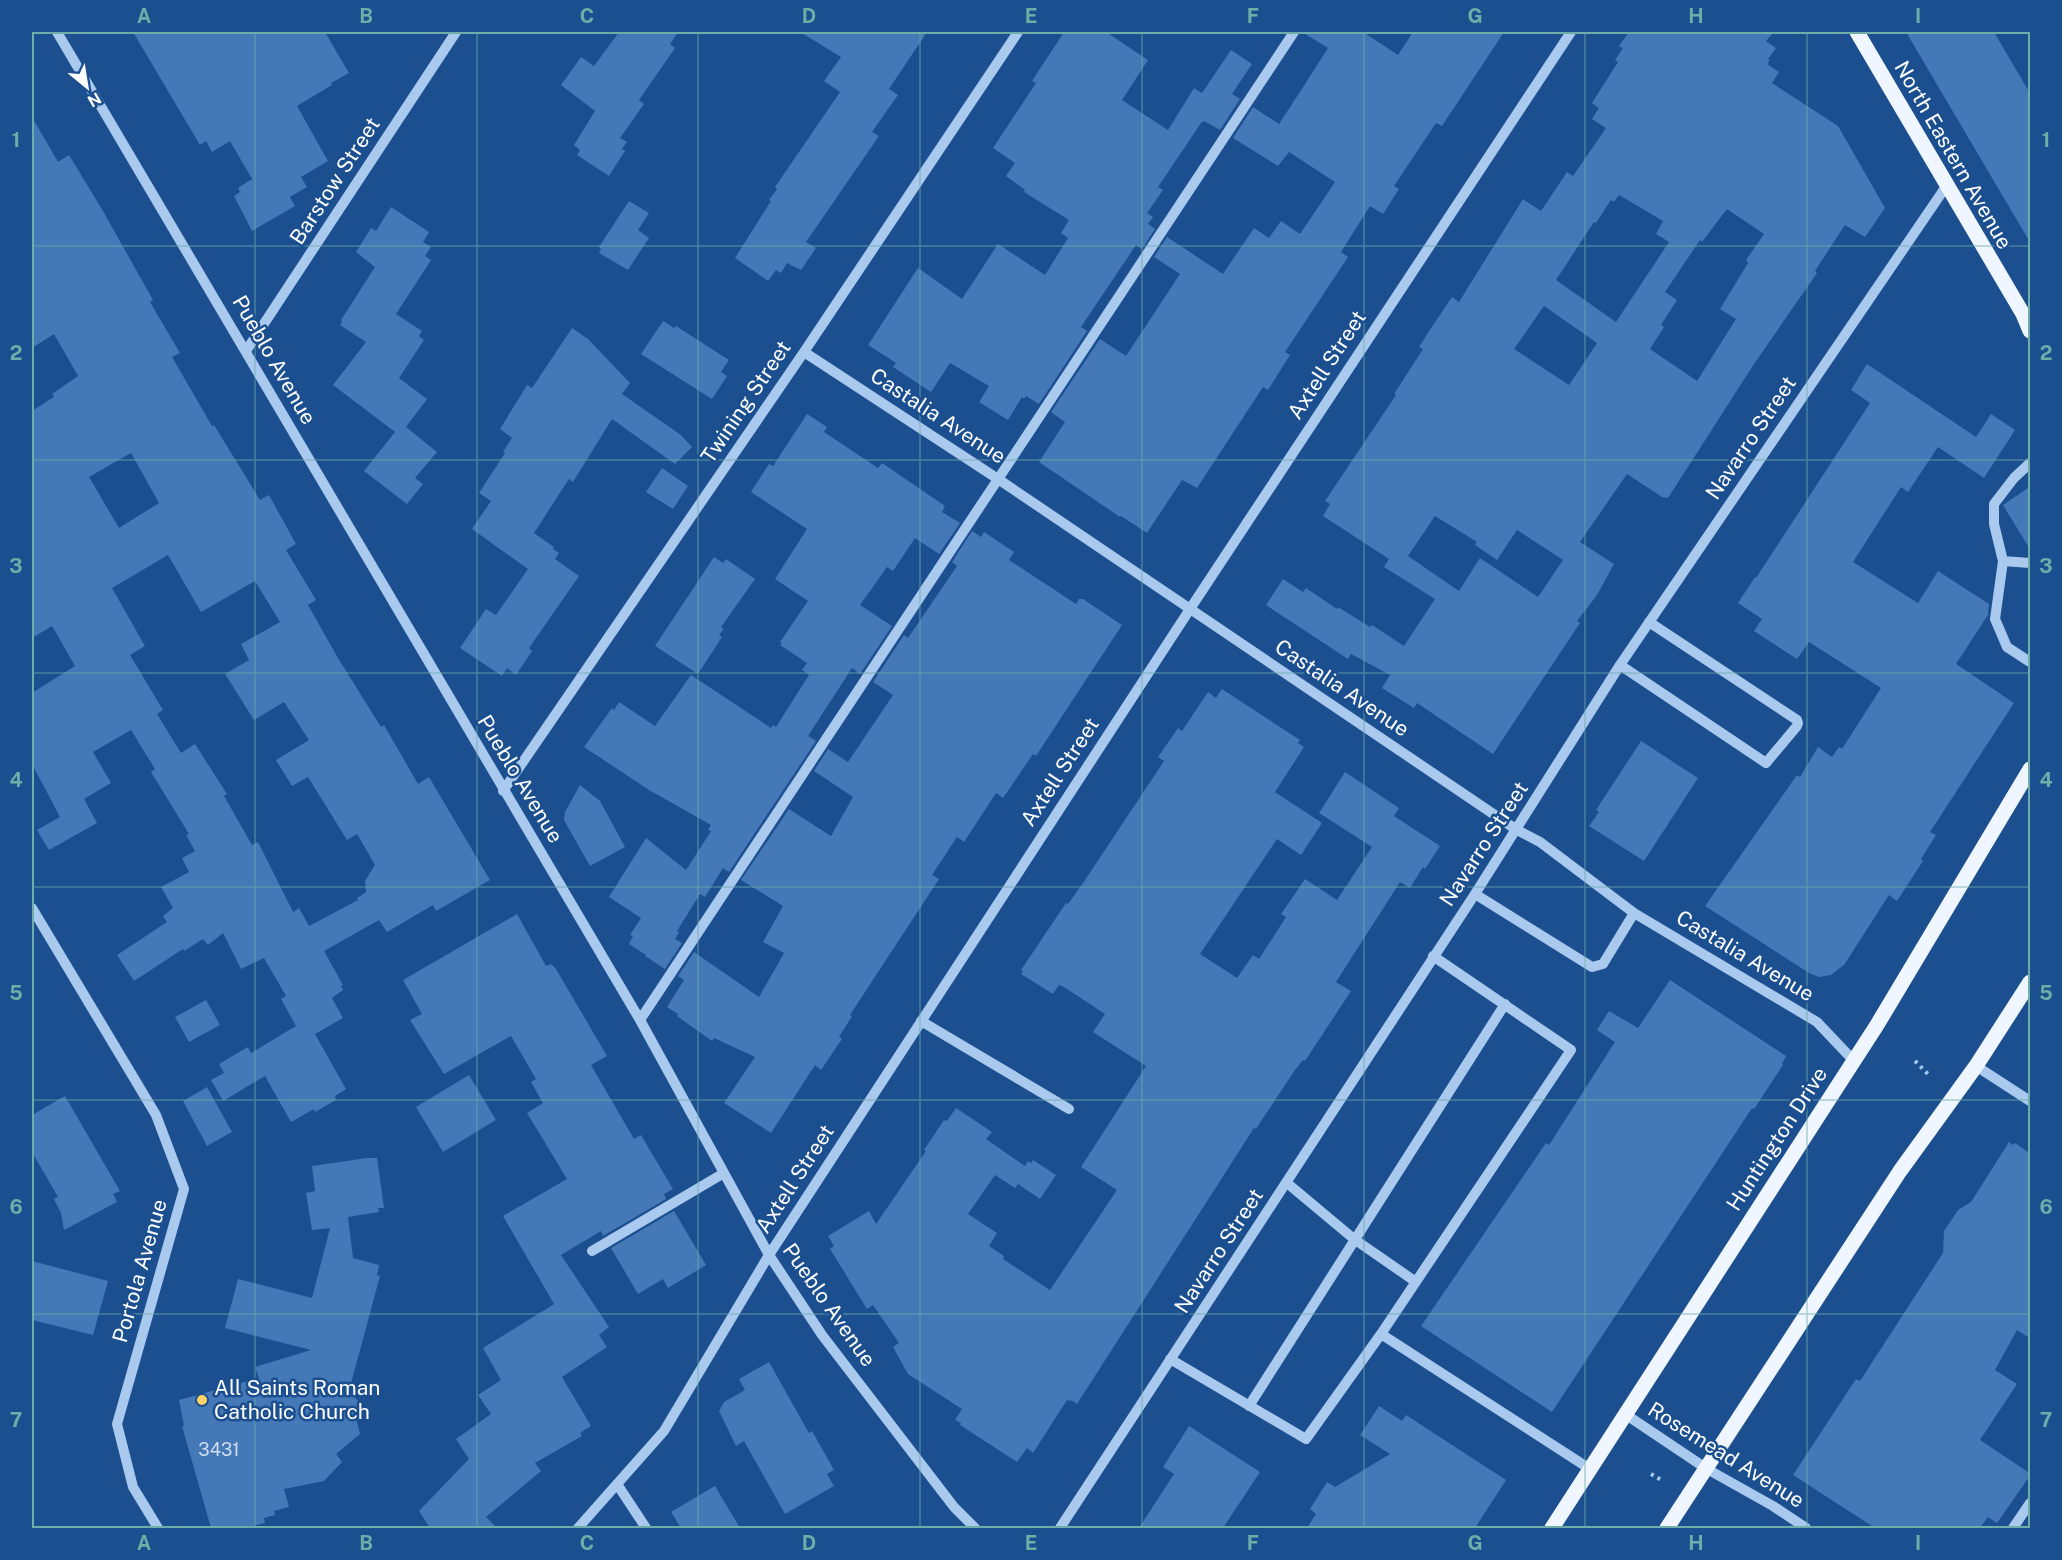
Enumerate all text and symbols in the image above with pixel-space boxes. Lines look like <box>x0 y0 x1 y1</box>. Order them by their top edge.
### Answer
text: A <box>137 4 151 28</box>
text: B <box>359 4 373 28</box>
text: C <box>580 4 594 28</box>
text: D <box>802 4 816 28</box>
text: E <box>1025 4 1037 28</box>
text: F <box>1247 4 1259 28</box>
text: G <box>1467 4 1483 28</box>
text: H <box>1688 4 1704 28</box>
text: I <box>1915 4 1921 28</box>
street label: North Eastern Avenue <box>1889 56 2018 253</box>
north arrow <box>57 57 117 117</box>
text: N <box>84 88 104 111</box>
street label: Barstow Street <box>284 112 385 249</box>
text: 1 <box>12 128 20 152</box>
text: 1 <box>2042 128 2050 152</box>
street label: Pueblo Avenue <box>227 291 321 429</box>
street label: Axtell Street <box>1282 306 1371 424</box>
street label: Twining Street <box>695 336 796 468</box>
text: 2 <box>10 341 22 365</box>
text: 2 <box>2040 341 2052 365</box>
street label: Castalia Avenue <box>866 363 1011 469</box>
street label: Navarro Street <box>1700 371 1801 504</box>
text: 3 <box>9 554 23 578</box>
text: 3 <box>2039 554 2053 578</box>
street label: Castalia Avenue <box>1271 634 1414 742</box>
street label: Pueblo Avenue <box>472 710 568 847</box>
street label: Axtell Street <box>1015 713 1104 831</box>
text: 4 <box>9 768 23 792</box>
text: 4 <box>2039 768 2053 792</box>
street label: Navarro Street <box>1434 777 1533 911</box>
street label: Castalia Avenue <box>1672 905 1819 1007</box>
text: 5 <box>9 981 23 1005</box>
text: 5 <box>2039 981 2053 1005</box>
street label: Huntington Drive <box>1721 1062 1832 1215</box>
street label: Axtell Street <box>750 1120 839 1238</box>
street label: Navarro Street <box>1169 1184 1268 1318</box>
text: 6 <box>9 1195 23 1219</box>
text: 6 <box>2039 1195 2053 1219</box>
street label: Portola Avenue <box>107 1196 172 1345</box>
street label: Pueblo Avenue <box>778 1238 881 1371</box>
place label: All Saints Roman Catholic Church <box>214 1375 380 1424</box>
marker: All Saints Roman Catholic Church <box>195 1393 209 1407</box>
street label: Rosemead Avenue <box>1644 1396 1809 1513</box>
text: 7 <box>10 1408 22 1432</box>
text: 7 <box>2040 1408 2052 1432</box>
house number: 3431 <box>198 1439 240 1460</box>
text: A <box>137 1531 151 1555</box>
text: B <box>359 1531 373 1555</box>
text: C <box>580 1531 594 1555</box>
text: D <box>802 1531 816 1555</box>
text: E <box>1025 1531 1037 1555</box>
text: F <box>1247 1531 1259 1555</box>
text: G <box>1467 1531 1483 1555</box>
text: H <box>1688 1531 1704 1555</box>
text: I <box>1915 1531 1921 1555</box>

